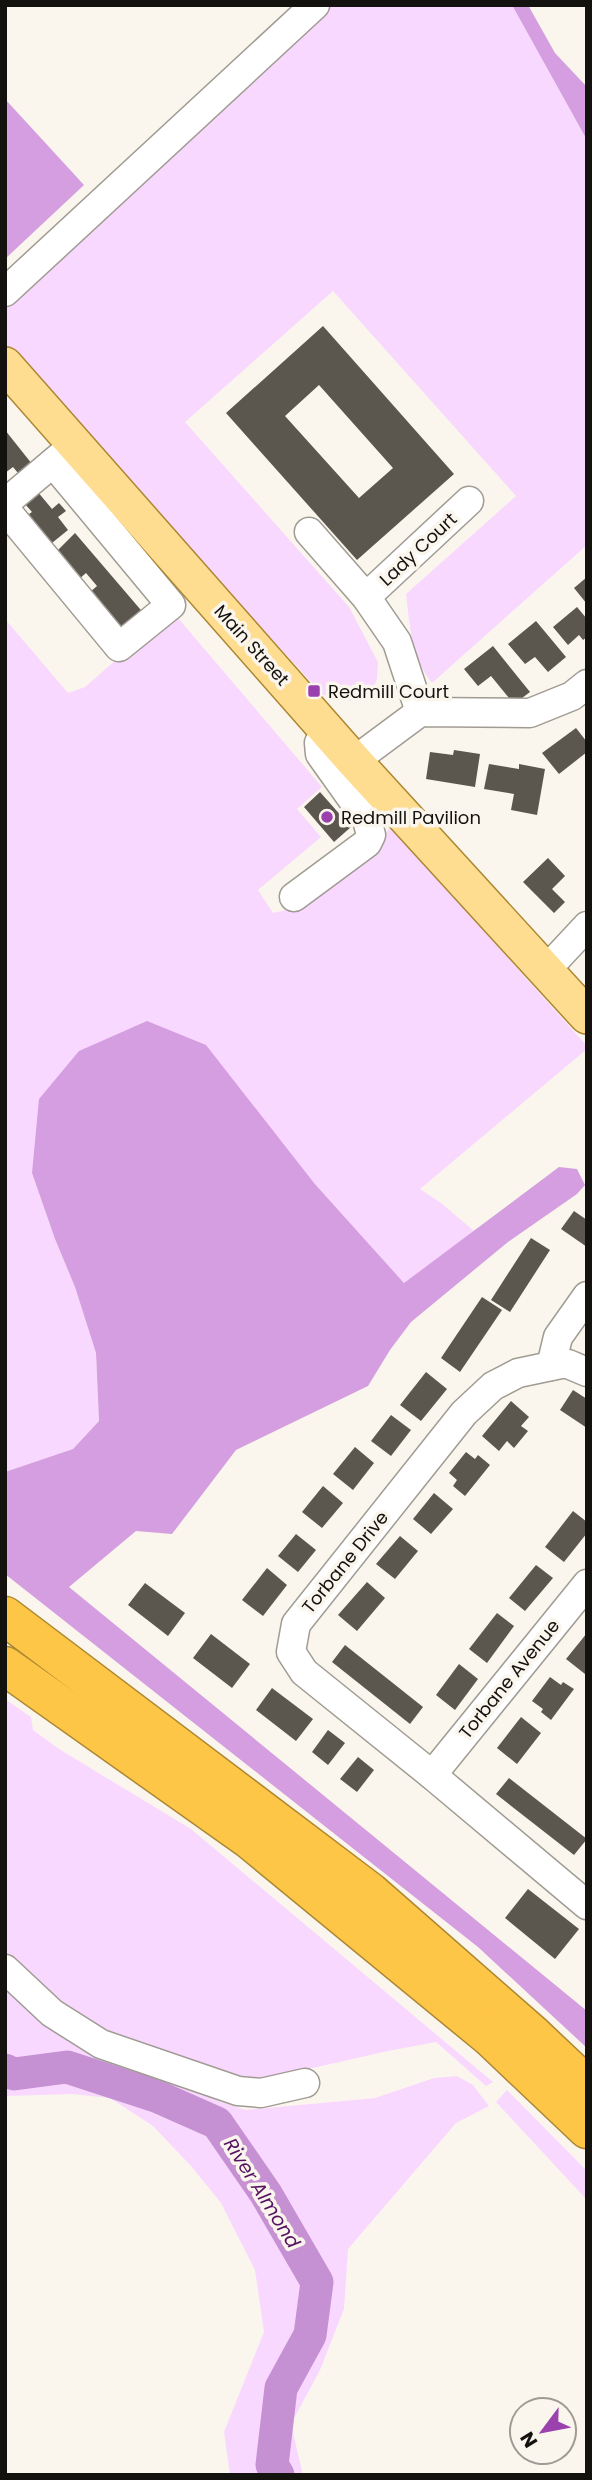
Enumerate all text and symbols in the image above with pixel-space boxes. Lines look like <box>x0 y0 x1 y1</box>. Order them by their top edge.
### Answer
street label: Lady Court <box>374 507 462 591</box>
street label: Main Street <box>209 599 295 691</box>
place label: Redmill Court <box>328 679 449 704</box>
marker: Redmill Court <box>306 683 322 699</box>
place label: Redmill Pavilion <box>341 805 481 830</box>
marker: Redmill Pavilion <box>319 809 335 825</box>
street label: Torbane Drive <box>296 1506 394 1618</box>
street label: Torbane Avenue <box>453 1614 565 1744</box>
water label: River Almond <box>217 2133 307 2254</box>
north arrow <box>508 2396 578 2466</box>
text: N <box>514 2427 544 2453</box>

